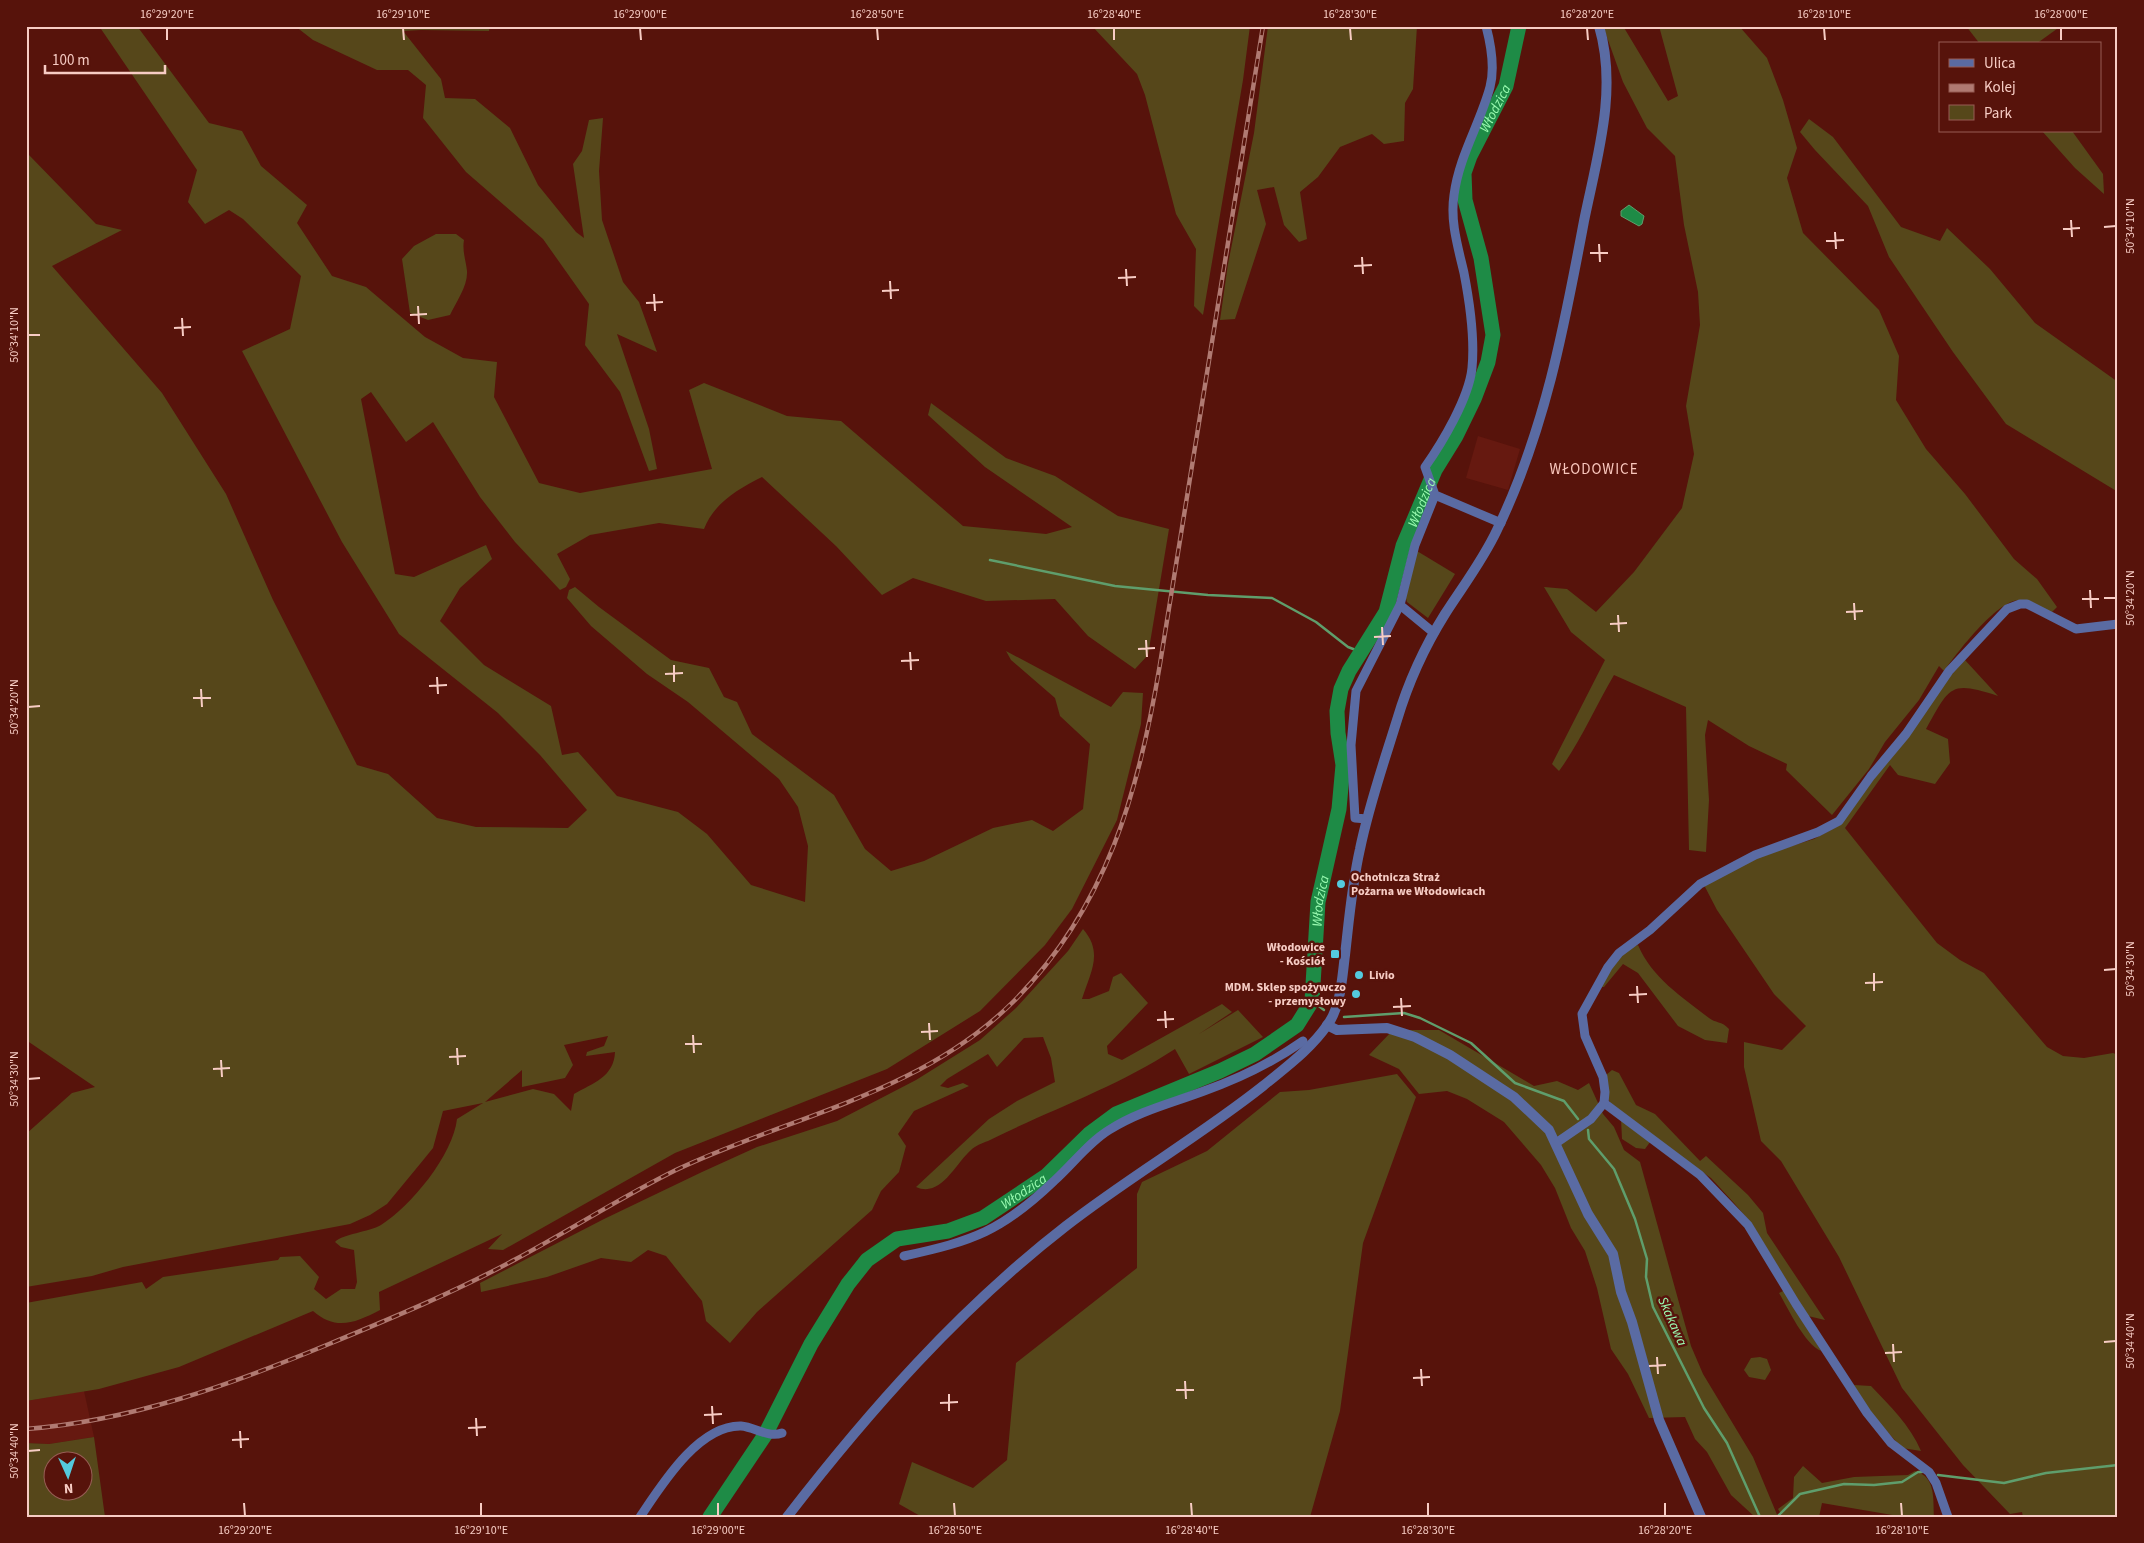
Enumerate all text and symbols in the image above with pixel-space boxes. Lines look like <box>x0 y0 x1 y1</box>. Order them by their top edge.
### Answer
text: 16°29'20"E <box>140 6 194 23</box>
text: 16°29'10"E <box>376 6 430 23</box>
text: 16°29'00"E <box>613 6 667 23</box>
text: 16°28'50"E <box>850 6 904 23</box>
text: 16°28'40"E <box>1087 6 1141 23</box>
text: 16°28'30"E <box>1323 6 1377 23</box>
text: 16°28'20"E <box>1560 6 1614 23</box>
text: 16°28'10"E <box>1797 6 1851 23</box>
text: 16°28'00"E <box>2034 6 2088 23</box>
scale bar <box>45 42 165 74</box>
legend <box>1939 42 2102 132</box>
text: 100 m <box>52 50 90 71</box>
text: Ulica <box>1984 53 2015 74</box>
text: Kolej <box>1984 77 2016 98</box>
water label: Włodzica <box>1475 81 1516 136</box>
text: Park <box>1984 103 2013 124</box>
text: 50°34'10"N <box>2122 198 2139 254</box>
text: 50°34'10"N <box>6 307 23 363</box>
district label: WŁODOWICE <box>1549 459 1639 480</box>
water label: Włodzica <box>1403 474 1442 530</box>
text: 50°34'20"N <box>2122 570 2139 626</box>
text: 50°34'20"N <box>6 679 23 735</box>
place label: Ochotnicza Straż Pożarna we Włodowicach <box>1351 869 1485 900</box>
water label: Włodzica <box>1308 873 1335 927</box>
marker: Ochotnicza Straż Pożarna we Włodowicach <box>1335 878 1347 890</box>
place label: Włodowice - Kościół <box>1267 939 1326 970</box>
text: 50°34'30"N <box>2122 941 2139 997</box>
marker: Włodowice - Kościół <box>1329 948 1341 960</box>
place label: Livio <box>1369 967 1395 984</box>
marker: Livio <box>1353 969 1365 981</box>
place label: MDM. Sklep spożywczo - przemysłowy <box>1225 979 1347 1010</box>
marker: MDM. Sklep spożywczo - przemysłowy <box>1350 988 1362 1000</box>
text: 50°34'30"N <box>6 1051 23 1107</box>
water label: Włodzica <box>997 1169 1052 1215</box>
water label: Skakawa <box>1652 1293 1692 1350</box>
text: 50°34'40"N <box>2122 1313 2139 1369</box>
text: 50°34'40"N <box>6 1423 23 1479</box>
north arrow <box>42 1450 92 1500</box>
text: N <box>63 1478 74 1498</box>
text: 16°29'20"E <box>218 1522 272 1539</box>
text: 16°29'10"E <box>454 1522 508 1539</box>
text: 16°29'00"E <box>691 1522 745 1539</box>
text: 16°28'50"E <box>928 1522 982 1539</box>
text: 16°28'40"E <box>1165 1522 1219 1539</box>
text: 16°28'30"E <box>1401 1522 1455 1539</box>
text: 16°28'20"E <box>1638 1522 1692 1539</box>
text: 16°28'10"E <box>1875 1522 1929 1539</box>

